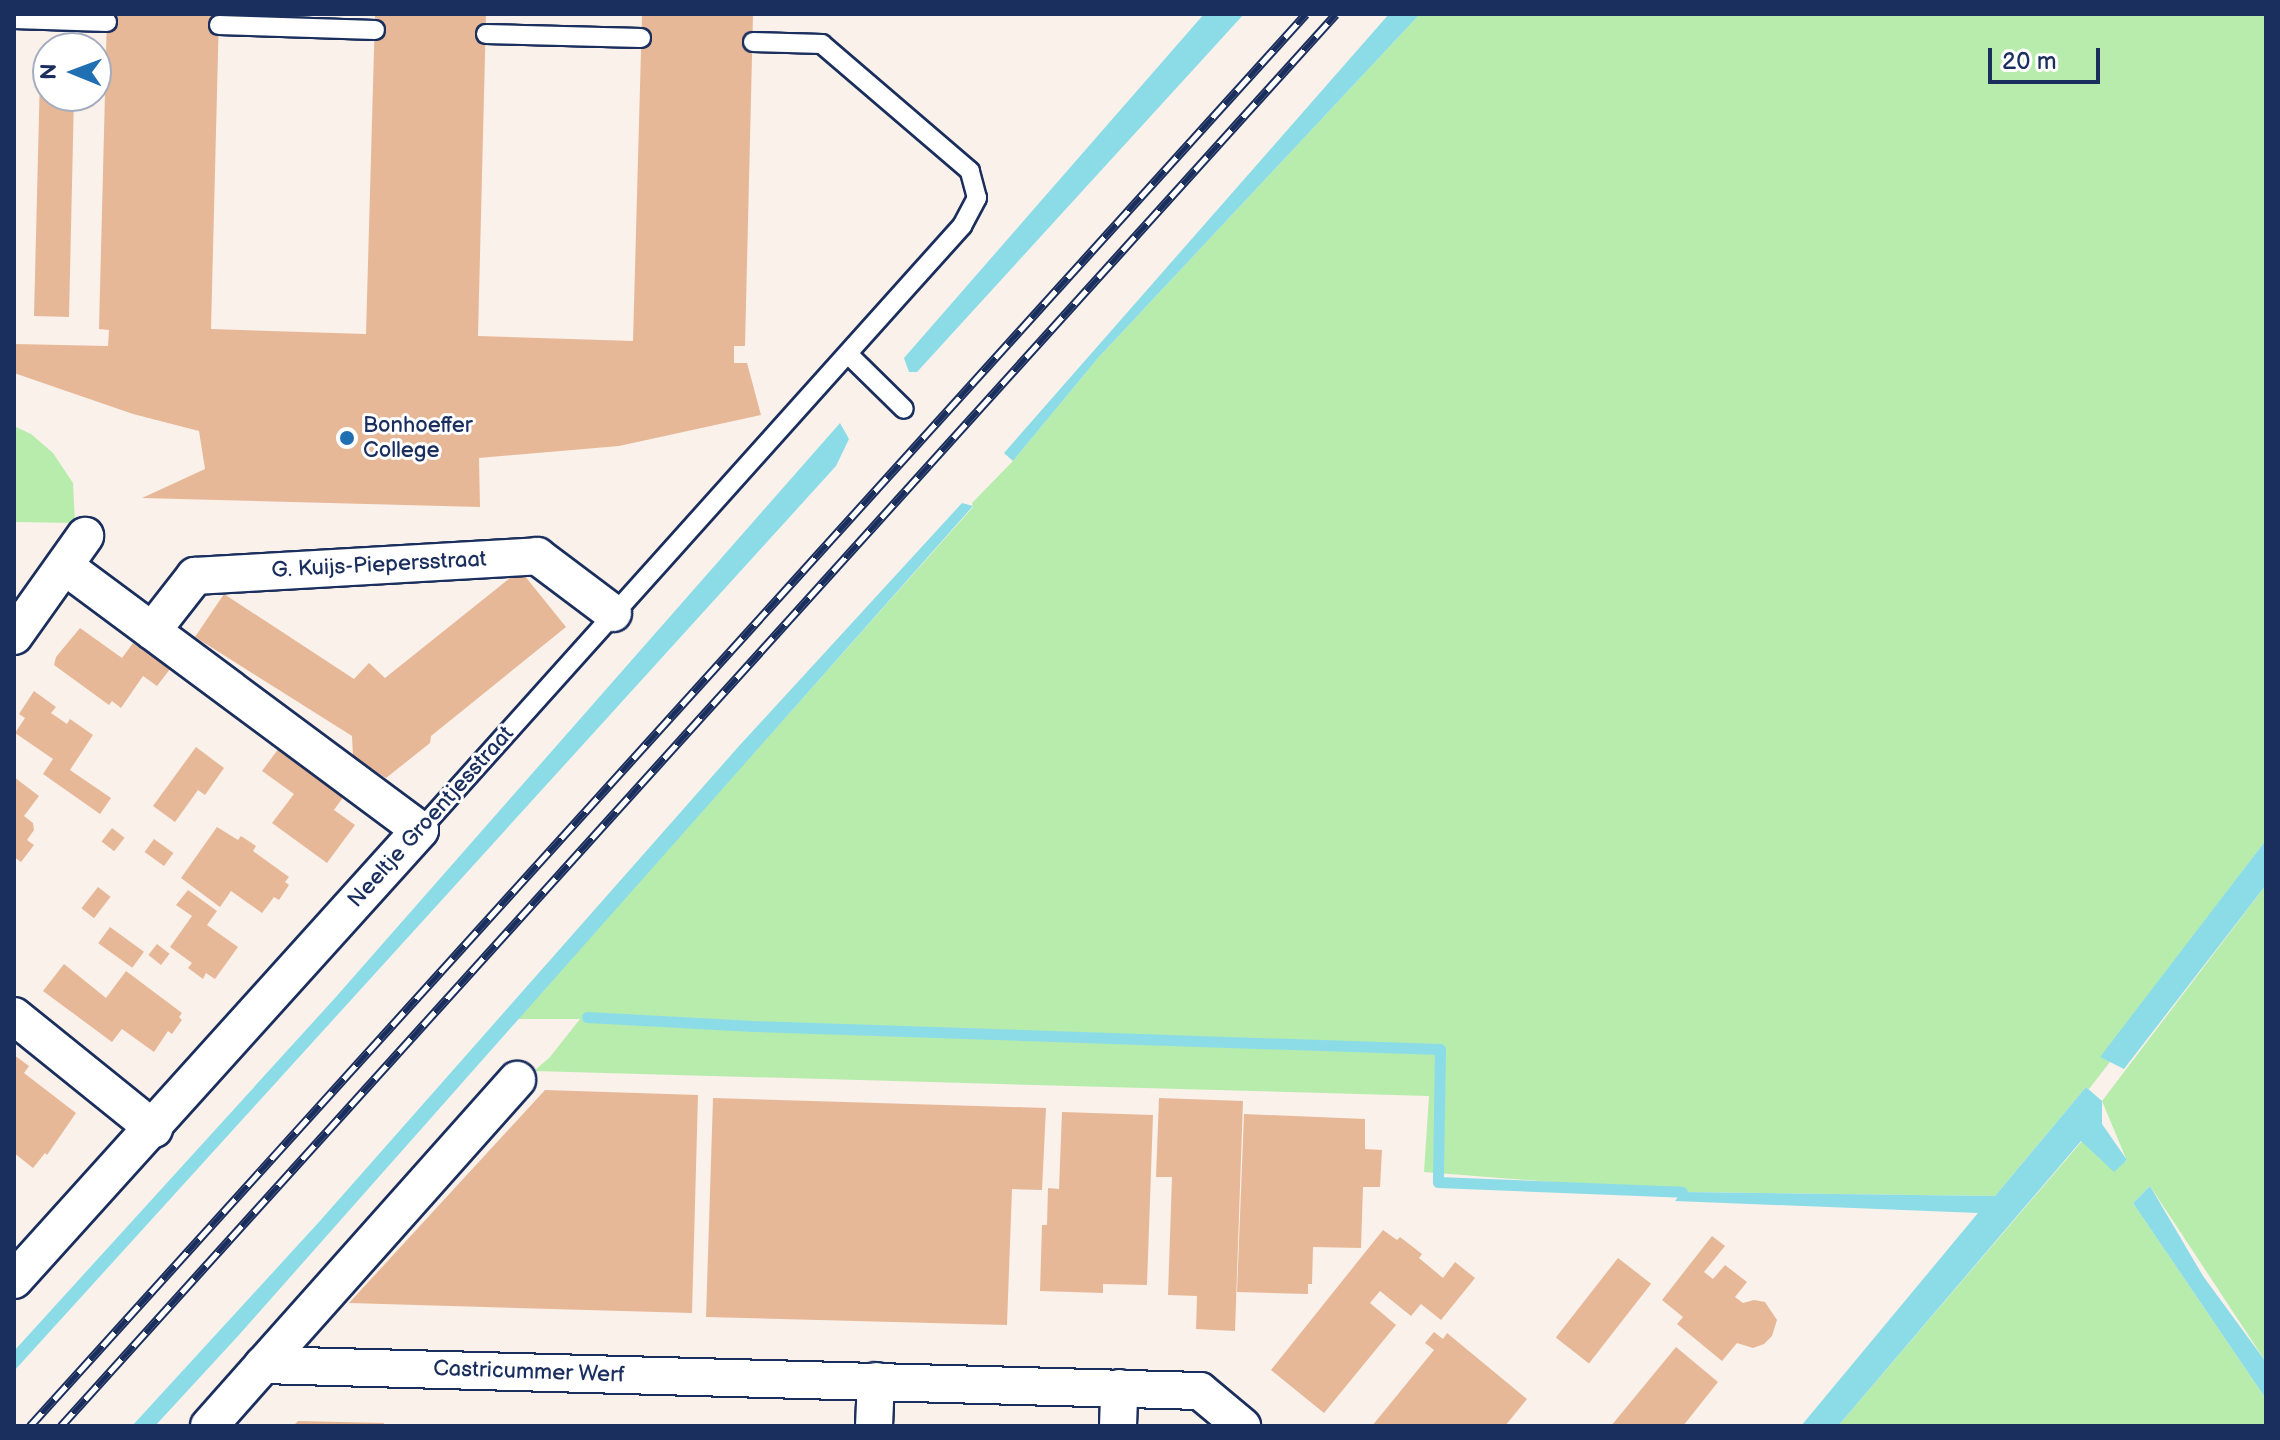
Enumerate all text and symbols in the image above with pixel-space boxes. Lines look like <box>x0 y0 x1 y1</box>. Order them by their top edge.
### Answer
north arrow <box>32 32 112 112</box>
scale bar <box>1992 32 2104 82</box>
text: 20 m <box>2002 47 2057 76</box>
text: N <box>36 63 63 80</box>
place label: Bonhoeffer College <box>363 412 473 464</box>
marker: Bonhoeffer College <box>338 429 356 447</box>
street label: G. Kuijs-Piepersstraat <box>271 546 487 584</box>
street label: Neeltje Groentjesstraat <box>343 721 519 913</box>
street label: Castricummer Werf <box>432 1355 626 1389</box>

